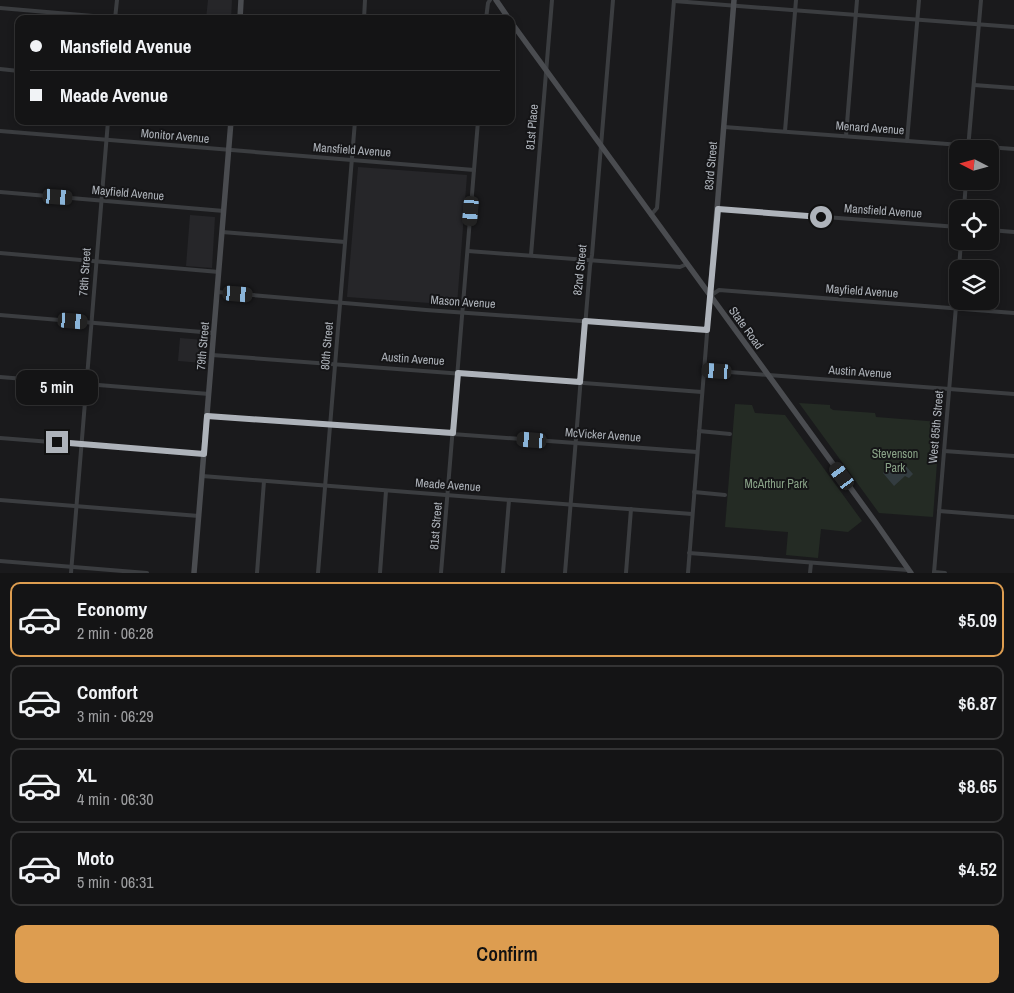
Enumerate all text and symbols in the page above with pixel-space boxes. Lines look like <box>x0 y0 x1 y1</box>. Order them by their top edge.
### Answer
text: Mansfield Avenue <box>60 33 191 59</box>
text: Meade Avenue <box>60 82 168 108</box>
street label: 81st Place <box>522 103 542 151</box>
street label: Menard Avenue <box>835 118 905 138</box>
street label: Monitor Avenue <box>140 125 210 147</box>
street label: Mansfield Avenue <box>313 139 391 161</box>
north arrow <box>949 140 999 190</box>
map controls <box>949 140 999 310</box>
street label: 83rd Street <box>701 141 721 191</box>
street label: Mayfield Avenue <box>91 182 165 204</box>
car <box>42 188 73 206</box>
car <box>462 195 479 227</box>
street label: Mansfield Avenue <box>844 200 922 222</box>
button: locate <box>949 200 999 250</box>
route start <box>810 206 832 228</box>
street label: 82nd Street <box>569 244 591 296</box>
street label: 78th Street <box>75 247 95 297</box>
button: layers <box>949 260 999 310</box>
street label: Mayfield Avenue <box>825 280 899 302</box>
car <box>222 285 253 303</box>
street label: Mason Avenue <box>430 292 496 312</box>
street label: State Road <box>725 303 767 353</box>
car <box>57 312 88 330</box>
street label: 79th Street <box>193 321 213 371</box>
street label: 80th Street <box>317 321 337 371</box>
street label: Austin Avenue <box>380 349 445 369</box>
car <box>701 362 732 380</box>
street label: Austin Avenue <box>827 362 892 382</box>
callout: 5 min <box>16 370 98 404</box>
text: 5 min <box>40 376 74 398</box>
street label: West 85th Street <box>925 390 947 464</box>
street label: McVicker Avenue <box>564 424 642 446</box>
route end <box>46 431 68 453</box>
car <box>516 431 547 449</box>
park label: Stevenson Park <box>872 446 918 476</box>
car <box>827 459 856 493</box>
street label: Meade Avenue <box>415 475 481 495</box>
park label: McArthur Park <box>745 476 808 492</box>
street label: 81st Street <box>426 501 446 550</box>
text: Economy <box>77 596 147 622</box>
icon: car <box>17 597 62 642</box>
text: $5.09 <box>958 607 997 633</box>
text: 2 min · 06:28 <box>77 622 154 644</box>
text: Comfort <box>77 679 138 705</box>
icon: car <box>17 680 62 725</box>
text: $6.87 <box>958 690 997 716</box>
text: 3 min · 06:29 <box>77 705 154 727</box>
text: XL <box>77 762 97 788</box>
icon: car <box>17 763 62 808</box>
text: $8.65 <box>958 773 997 799</box>
text: 4 min · 06:30 <box>77 788 154 810</box>
text: Moto <box>77 845 114 871</box>
icon: car <box>17 846 62 891</box>
text: $4.52 <box>958 856 997 882</box>
text: 5 min · 06:31 <box>77 871 154 893</box>
button: Confirm <box>15 925 999 983</box>

